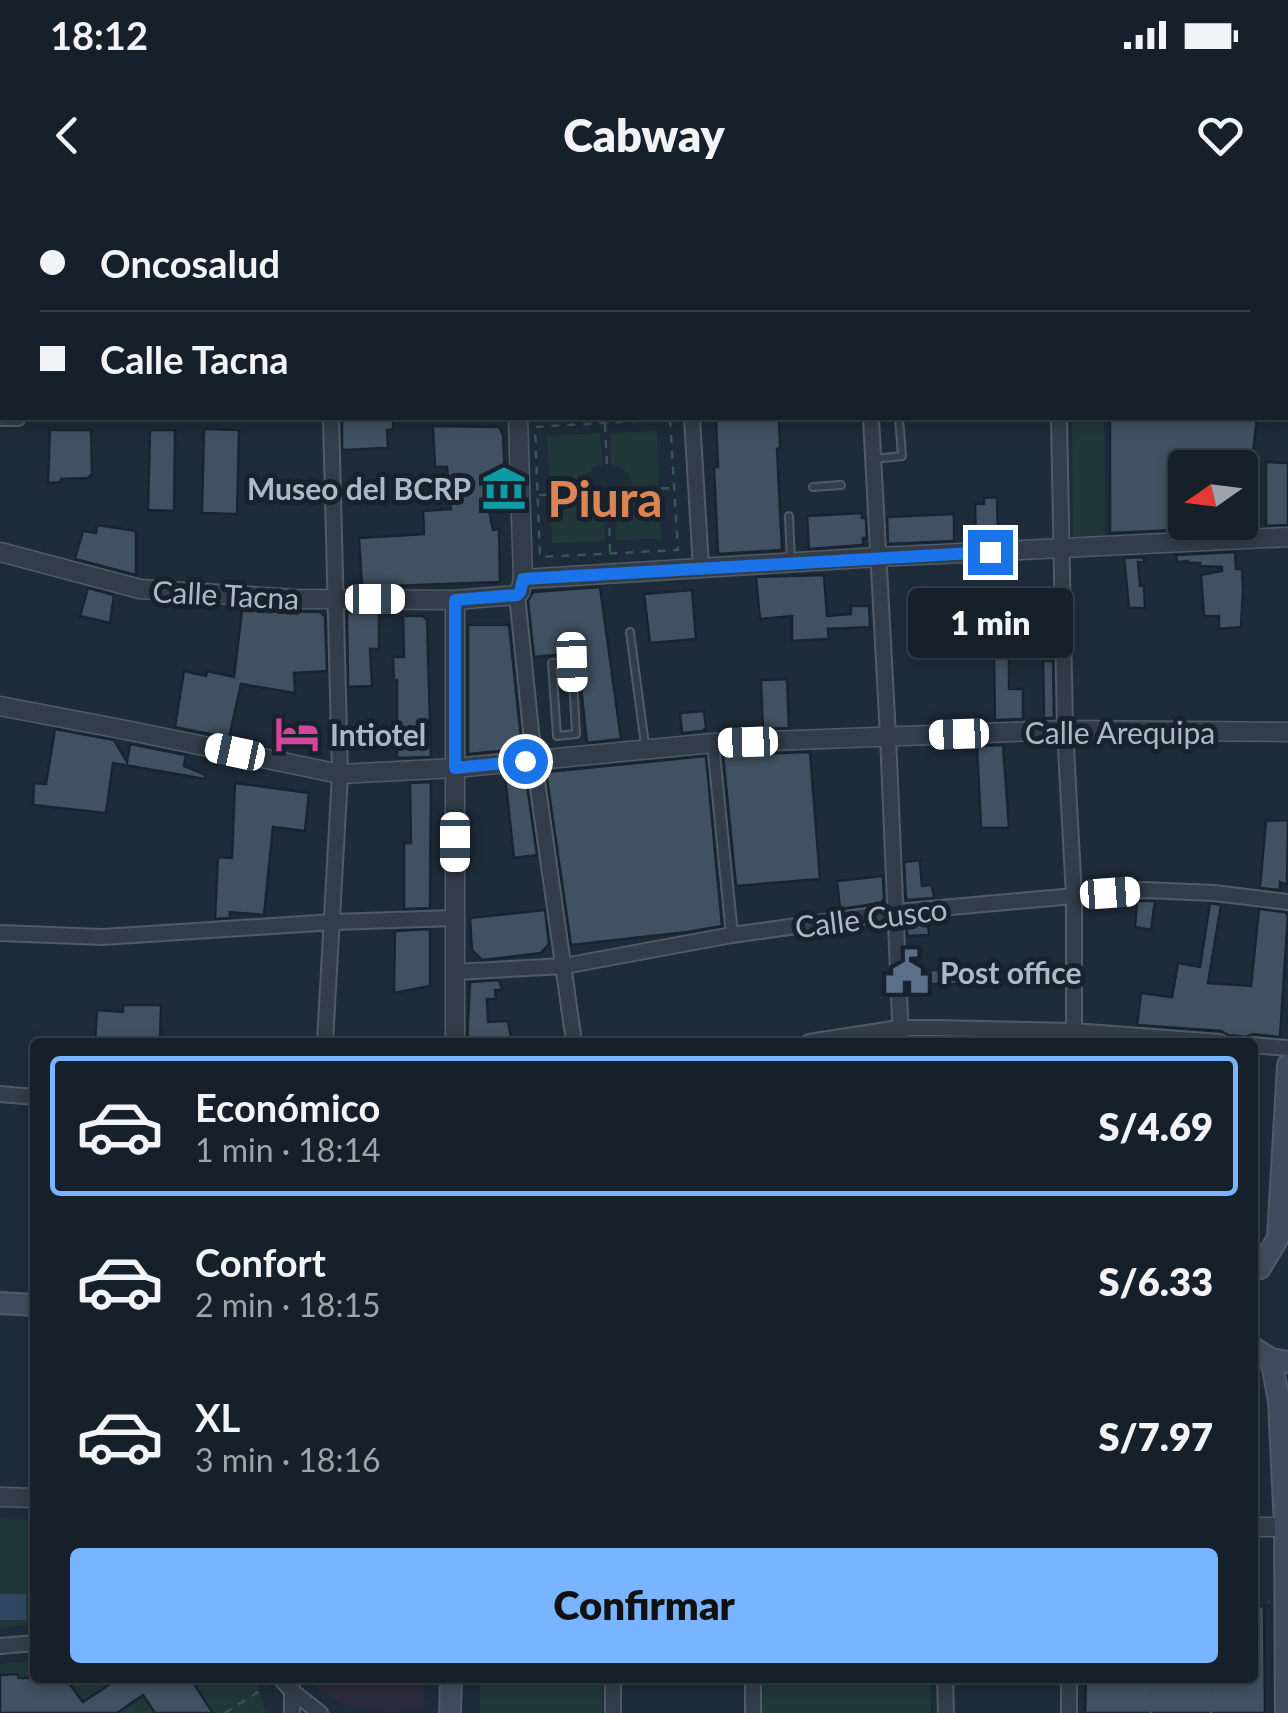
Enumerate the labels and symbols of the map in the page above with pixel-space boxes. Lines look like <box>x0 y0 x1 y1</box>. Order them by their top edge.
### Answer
north arrow <box>1168 450 1258 540</box>
museum icon: Museo del BCRP <box>480 464 528 512</box>
district label: Piura <box>547 468 663 528</box>
place label: Museo del BCRP <box>247 470 471 506</box>
route end <box>968 530 1013 575</box>
street label: Calle Tacna <box>152 572 300 616</box>
car <box>345 584 405 614</box>
callout: 1 min <box>908 587 1072 657</box>
car <box>556 631 588 693</box>
hotel icon: Intiotel <box>273 710 321 758</box>
street label: Calle Arequipa <box>1025 714 1215 750</box>
place label: Intiotel <box>330 716 426 752</box>
car <box>928 718 990 750</box>
car <box>717 726 779 758</box>
car <box>203 731 267 773</box>
route start <box>503 739 548 784</box>
car <box>440 812 470 872</box>
car <box>1079 876 1141 910</box>
street label: Calle Cusco <box>793 890 949 944</box>
public building icon: Post office <box>883 948 931 996</box>
place label: Post office <box>940 954 1082 990</box>

